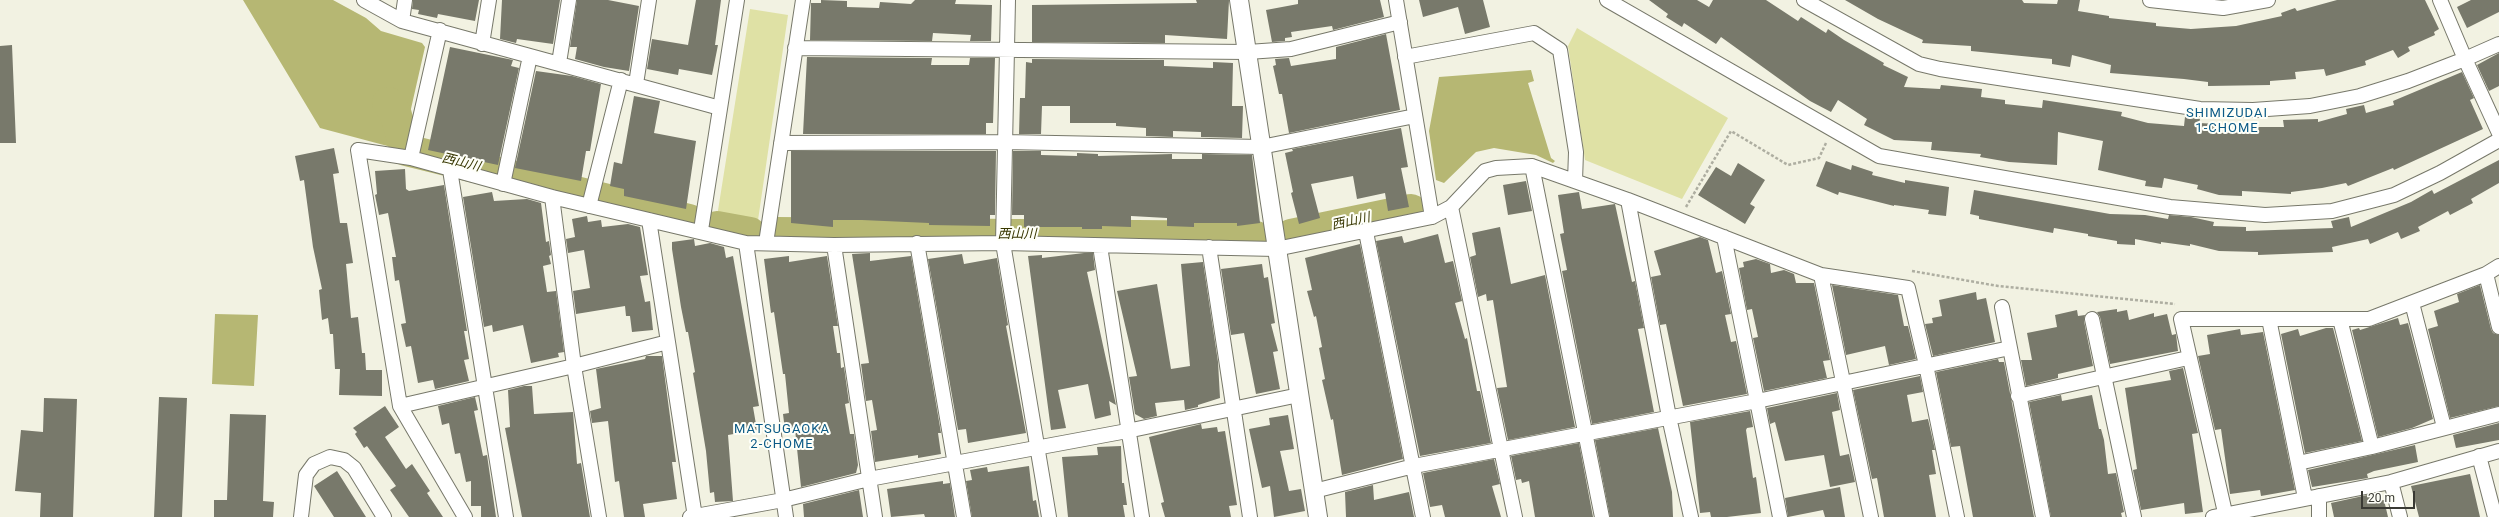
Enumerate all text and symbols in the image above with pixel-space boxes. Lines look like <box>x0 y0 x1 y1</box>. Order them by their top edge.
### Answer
district label: SHIMIZUDAI 1-CHOME <box>2186 106 2268 137</box>
water label: 西山川 <box>440 151 482 175</box>
water label: 西山川 <box>1330 210 1372 234</box>
water label: 西山川 <box>998 227 1036 243</box>
district label: MATSUGAOKA 2-CHOME <box>734 422 830 453</box>
scale bar <box>2363 483 2417 509</box>
text: 20 m <box>2368 491 2395 505</box>

